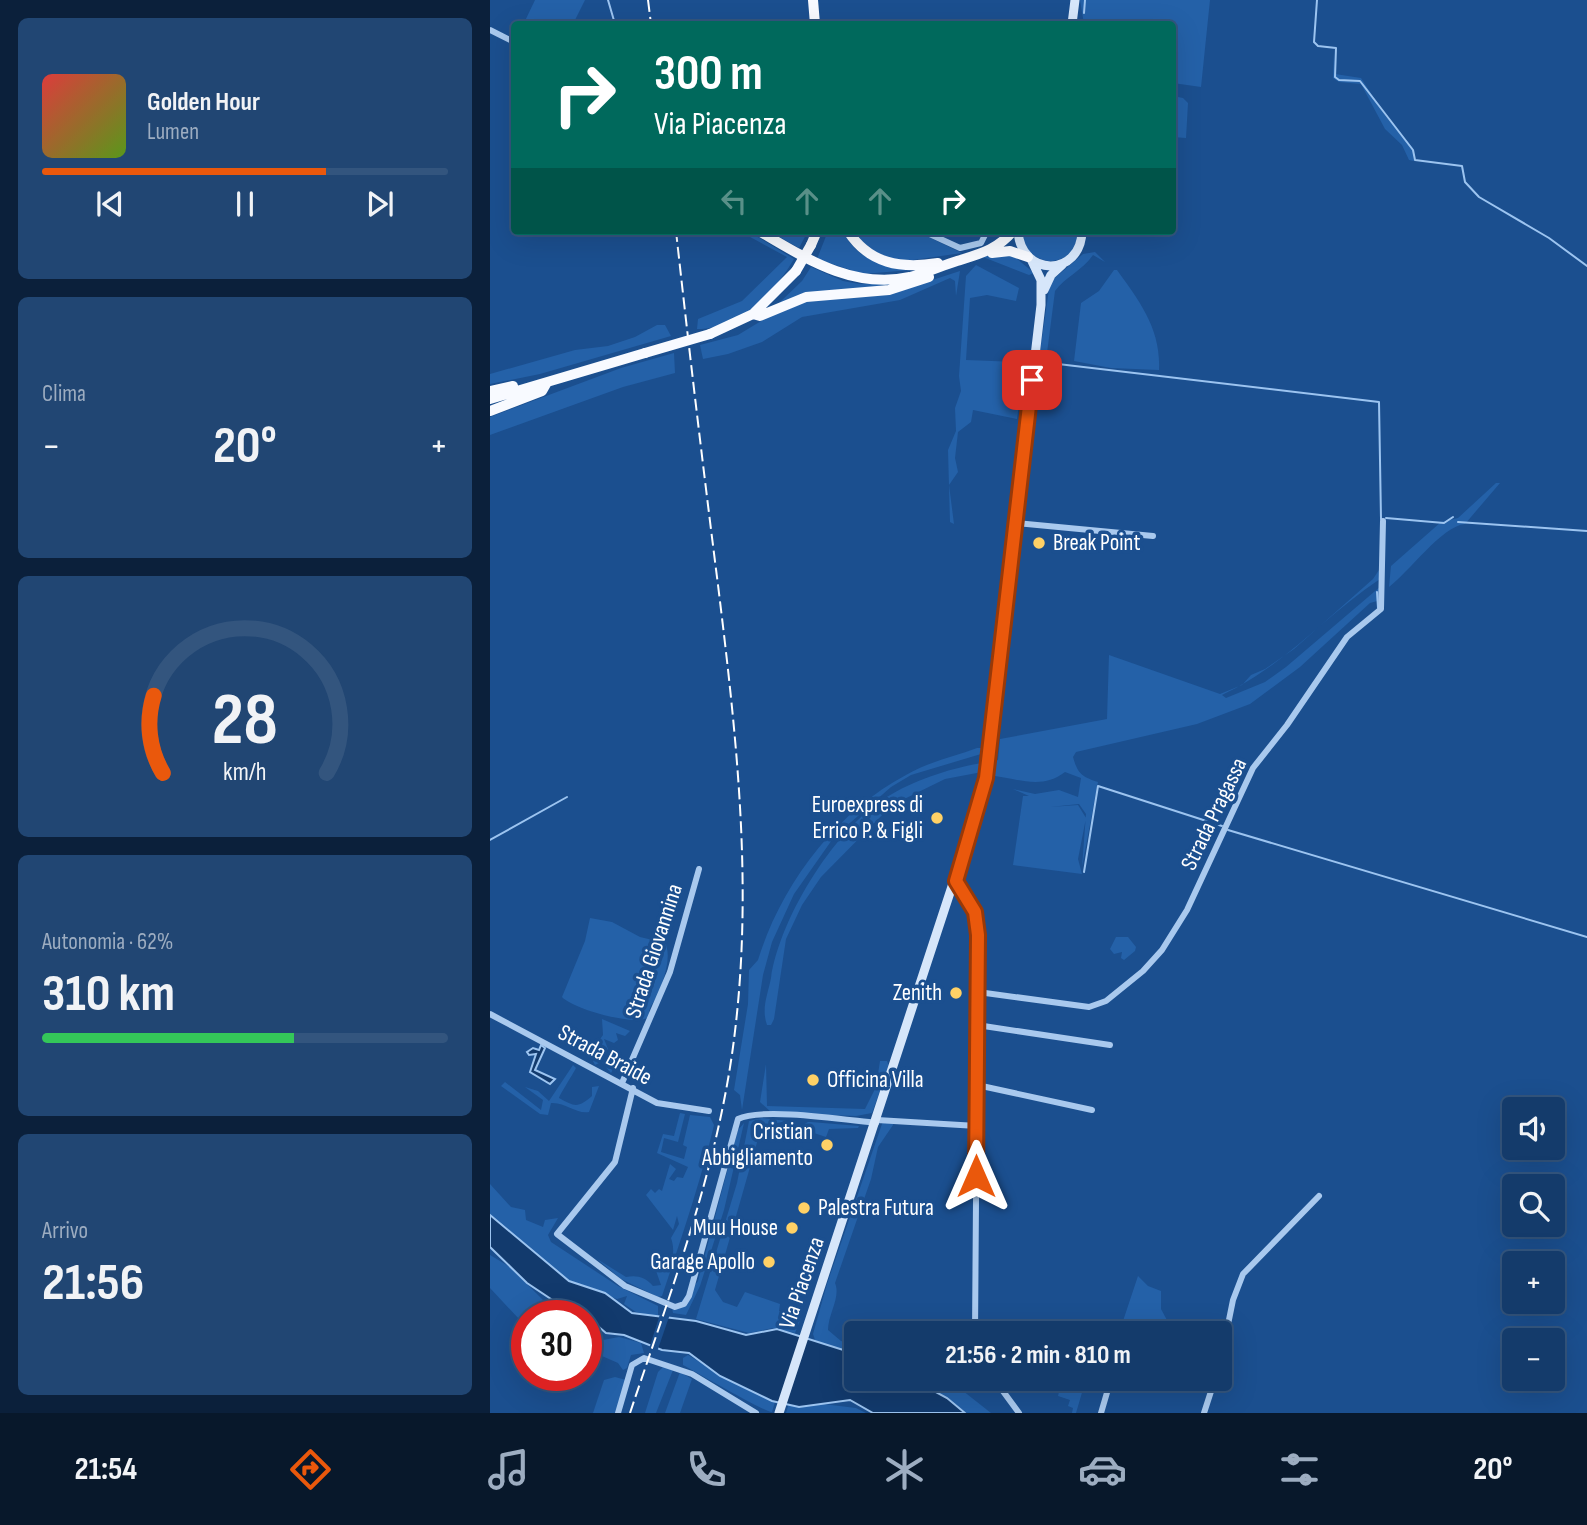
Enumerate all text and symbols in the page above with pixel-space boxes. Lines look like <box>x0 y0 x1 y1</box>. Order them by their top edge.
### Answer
text: 300 m <box>654 45 763 104</box>
icon: right <box>539 49 630 140</box>
text: Golden Hour <box>147 87 260 118</box>
text: Via Piacenza <box>654 105 787 144</box>
text: Lumen <box>147 118 199 146</box>
icon: left <box>715 182 753 220</box>
icon: ahead <box>788 182 826 220</box>
icon: ahead <box>861 182 899 220</box>
icon: right <box>934 182 972 220</box>
icon: previous <box>91 185 129 223</box>
icon: pause <box>226 185 264 223</box>
icon: next <box>361 185 399 223</box>
pin <box>1002 350 1062 410</box>
icon: arrive <box>1013 361 1051 399</box>
text: Clima <box>42 380 86 408</box>
text: 20° <box>213 415 277 478</box>
text: − <box>42 424 61 469</box>
text: + <box>429 424 448 469</box>
place label: Break Point <box>1053 529 1141 557</box>
marker: Break Point <box>1031 535 1047 551</box>
text: 28 <box>212 677 278 765</box>
street label: Strada Pragassa <box>1175 753 1253 875</box>
text: km/h <box>223 756 267 787</box>
place label: Euroexpress di Errico P. & Figli <box>812 791 923 845</box>
marker: Euroexpress di Errico P. & Figli <box>929 810 945 826</box>
street label: Strada Giovannina <box>619 880 689 1022</box>
text: Autonomia · 62% <box>42 928 173 956</box>
text: 310 km <box>42 963 175 1026</box>
place label: Zenith <box>893 979 942 1007</box>
marker: Zenith <box>948 985 964 1001</box>
street label: Strada Braide <box>553 1019 657 1091</box>
place label: Officina Villa <box>827 1066 924 1094</box>
marker: Officina Villa <box>805 1072 821 1088</box>
map controls <box>1502 1097 1565 1391</box>
button: sound <box>1502 1097 1565 1160</box>
place label: Cristian Abbigliamento <box>701 1118 813 1172</box>
marker: Cristian Abbigliamento <box>819 1137 835 1153</box>
position arrow <box>939 1139 1013 1213</box>
button: search <box>1502 1174 1565 1237</box>
place label: Palestra Futura <box>818 1194 934 1222</box>
marker: Palestra Futura <box>796 1200 812 1216</box>
place label: Muu House <box>693 1214 778 1242</box>
text: Arrivo <box>42 1217 88 1245</box>
marker: Muu House <box>784 1220 800 1236</box>
street label: Via Piacenza <box>773 1233 831 1333</box>
place label: Garage Apollo <box>650 1248 755 1276</box>
button: + <box>1502 1251 1565 1314</box>
text: 21:56 <box>42 1252 144 1315</box>
marker: Garage Apollo <box>761 1254 777 1270</box>
speed limit sign: 30 <box>511 1300 602 1391</box>
button: − <box>1502 1328 1565 1391</box>
text: 21:56 · 2 min · 810 m <box>945 1340 1131 1371</box>
icon: directions <box>286 1445 335 1494</box>
icon: music <box>484 1445 533 1494</box>
icon: phone <box>682 1445 731 1494</box>
icon: climate <box>880 1445 929 1494</box>
icon: car <box>1078 1445 1127 1494</box>
icon: filters <box>1275 1445 1324 1494</box>
text: 21:54 <box>74 1450 137 1489</box>
text: 20° <box>1473 1450 1513 1489</box>

